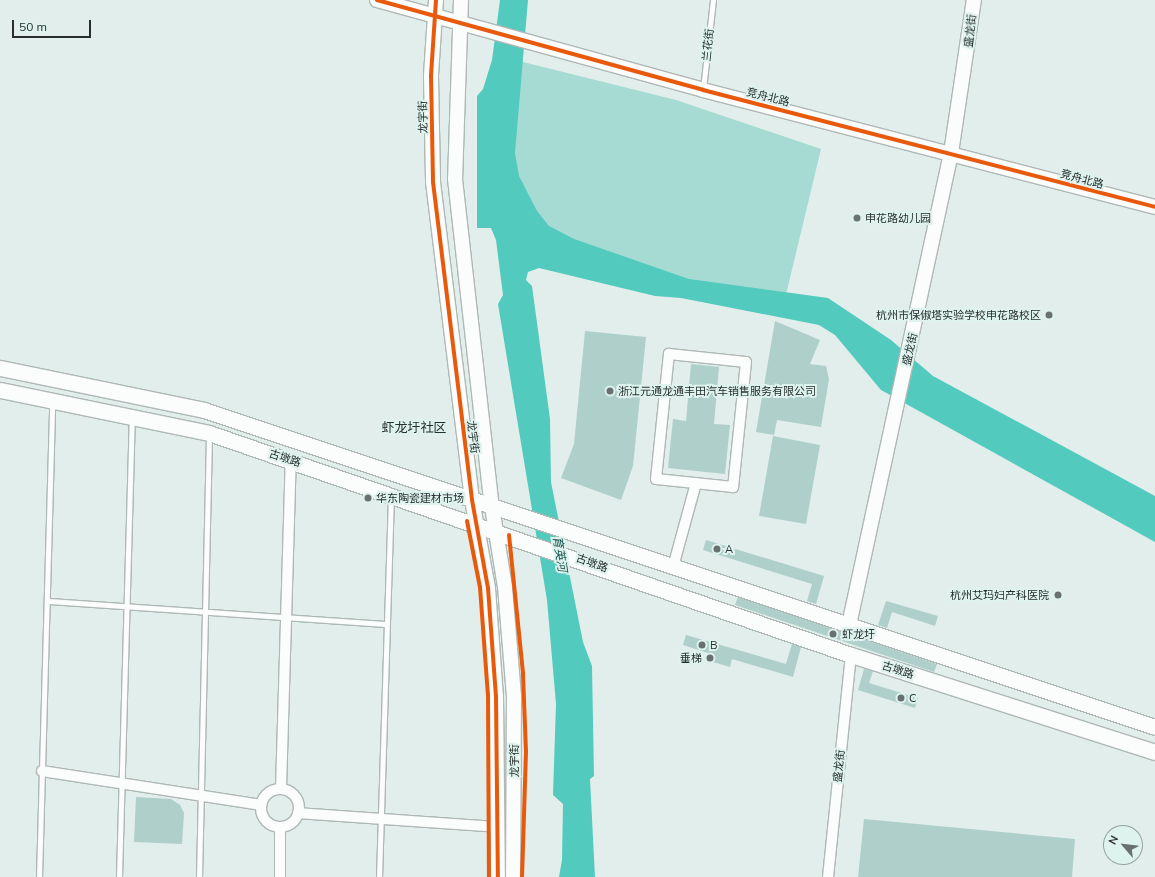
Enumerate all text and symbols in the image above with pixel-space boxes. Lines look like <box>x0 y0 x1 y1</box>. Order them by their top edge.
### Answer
scale bar <box>14 12 93 38</box>
street label: 盛龙街 <box>961 14 979 48</box>
text: 50 m <box>19 19 47 34</box>
street label: 兰花街 <box>700 28 716 62</box>
street label: 竞舟北路 <box>745 85 791 109</box>
street label: 龙宇街 <box>416 100 430 134</box>
street label: 竞舟北路 <box>1059 167 1105 191</box>
place label: 申花路幼儿园 <box>865 211 931 225</box>
marker: 申花路幼儿园 <box>852 213 862 223</box>
place label: 杭州市保俶塔实验学校申花路校区 <box>876 308 1041 322</box>
marker: 杭州市保俶塔实验学校申花路校区 <box>1044 310 1054 320</box>
street label: 盛龙街 <box>900 331 920 367</box>
place label: 浙江元通龙通丰田汽车销售服务有限公司 <box>618 384 816 398</box>
marker: 浙江元通龙通丰田汽车销售服务有限公司 <box>605 386 615 396</box>
district label: 虾龙圩社区 <box>382 419 446 435</box>
street label: 龙宇街 <box>464 420 482 454</box>
street label: 古墩路 <box>267 447 303 469</box>
place label: 华东陶瓷建材市场 <box>376 491 464 505</box>
marker: 华东陶瓷建材市场 <box>363 493 373 503</box>
water label: 育英河 <box>550 535 570 573</box>
place label: A <box>725 542 733 556</box>
marker: A <box>712 544 722 554</box>
street label: 古墩路 <box>574 551 610 575</box>
place label: 杭州艾玛妇产科医院 <box>950 588 1049 602</box>
marker: 杭州艾玛妇产科医院 <box>1052 589 1064 601</box>
place label: 虾龙圩 <box>842 627 875 641</box>
marker: 虾龙圩 <box>827 628 839 640</box>
place label: B <box>710 638 717 652</box>
marker: B <box>697 640 707 650</box>
place label: 垂梯 <box>680 651 702 665</box>
marker: 垂梯 <box>705 653 715 663</box>
street label: 古墩路 <box>880 659 916 681</box>
place label: C <box>909 691 917 705</box>
marker: C <box>896 693 906 703</box>
street label: 龙宇街 <box>507 745 521 777</box>
street label: 盛龙街 <box>831 749 847 783</box>
north arrow <box>1103 825 1143 865</box>
text: N <box>1105 833 1121 847</box>

